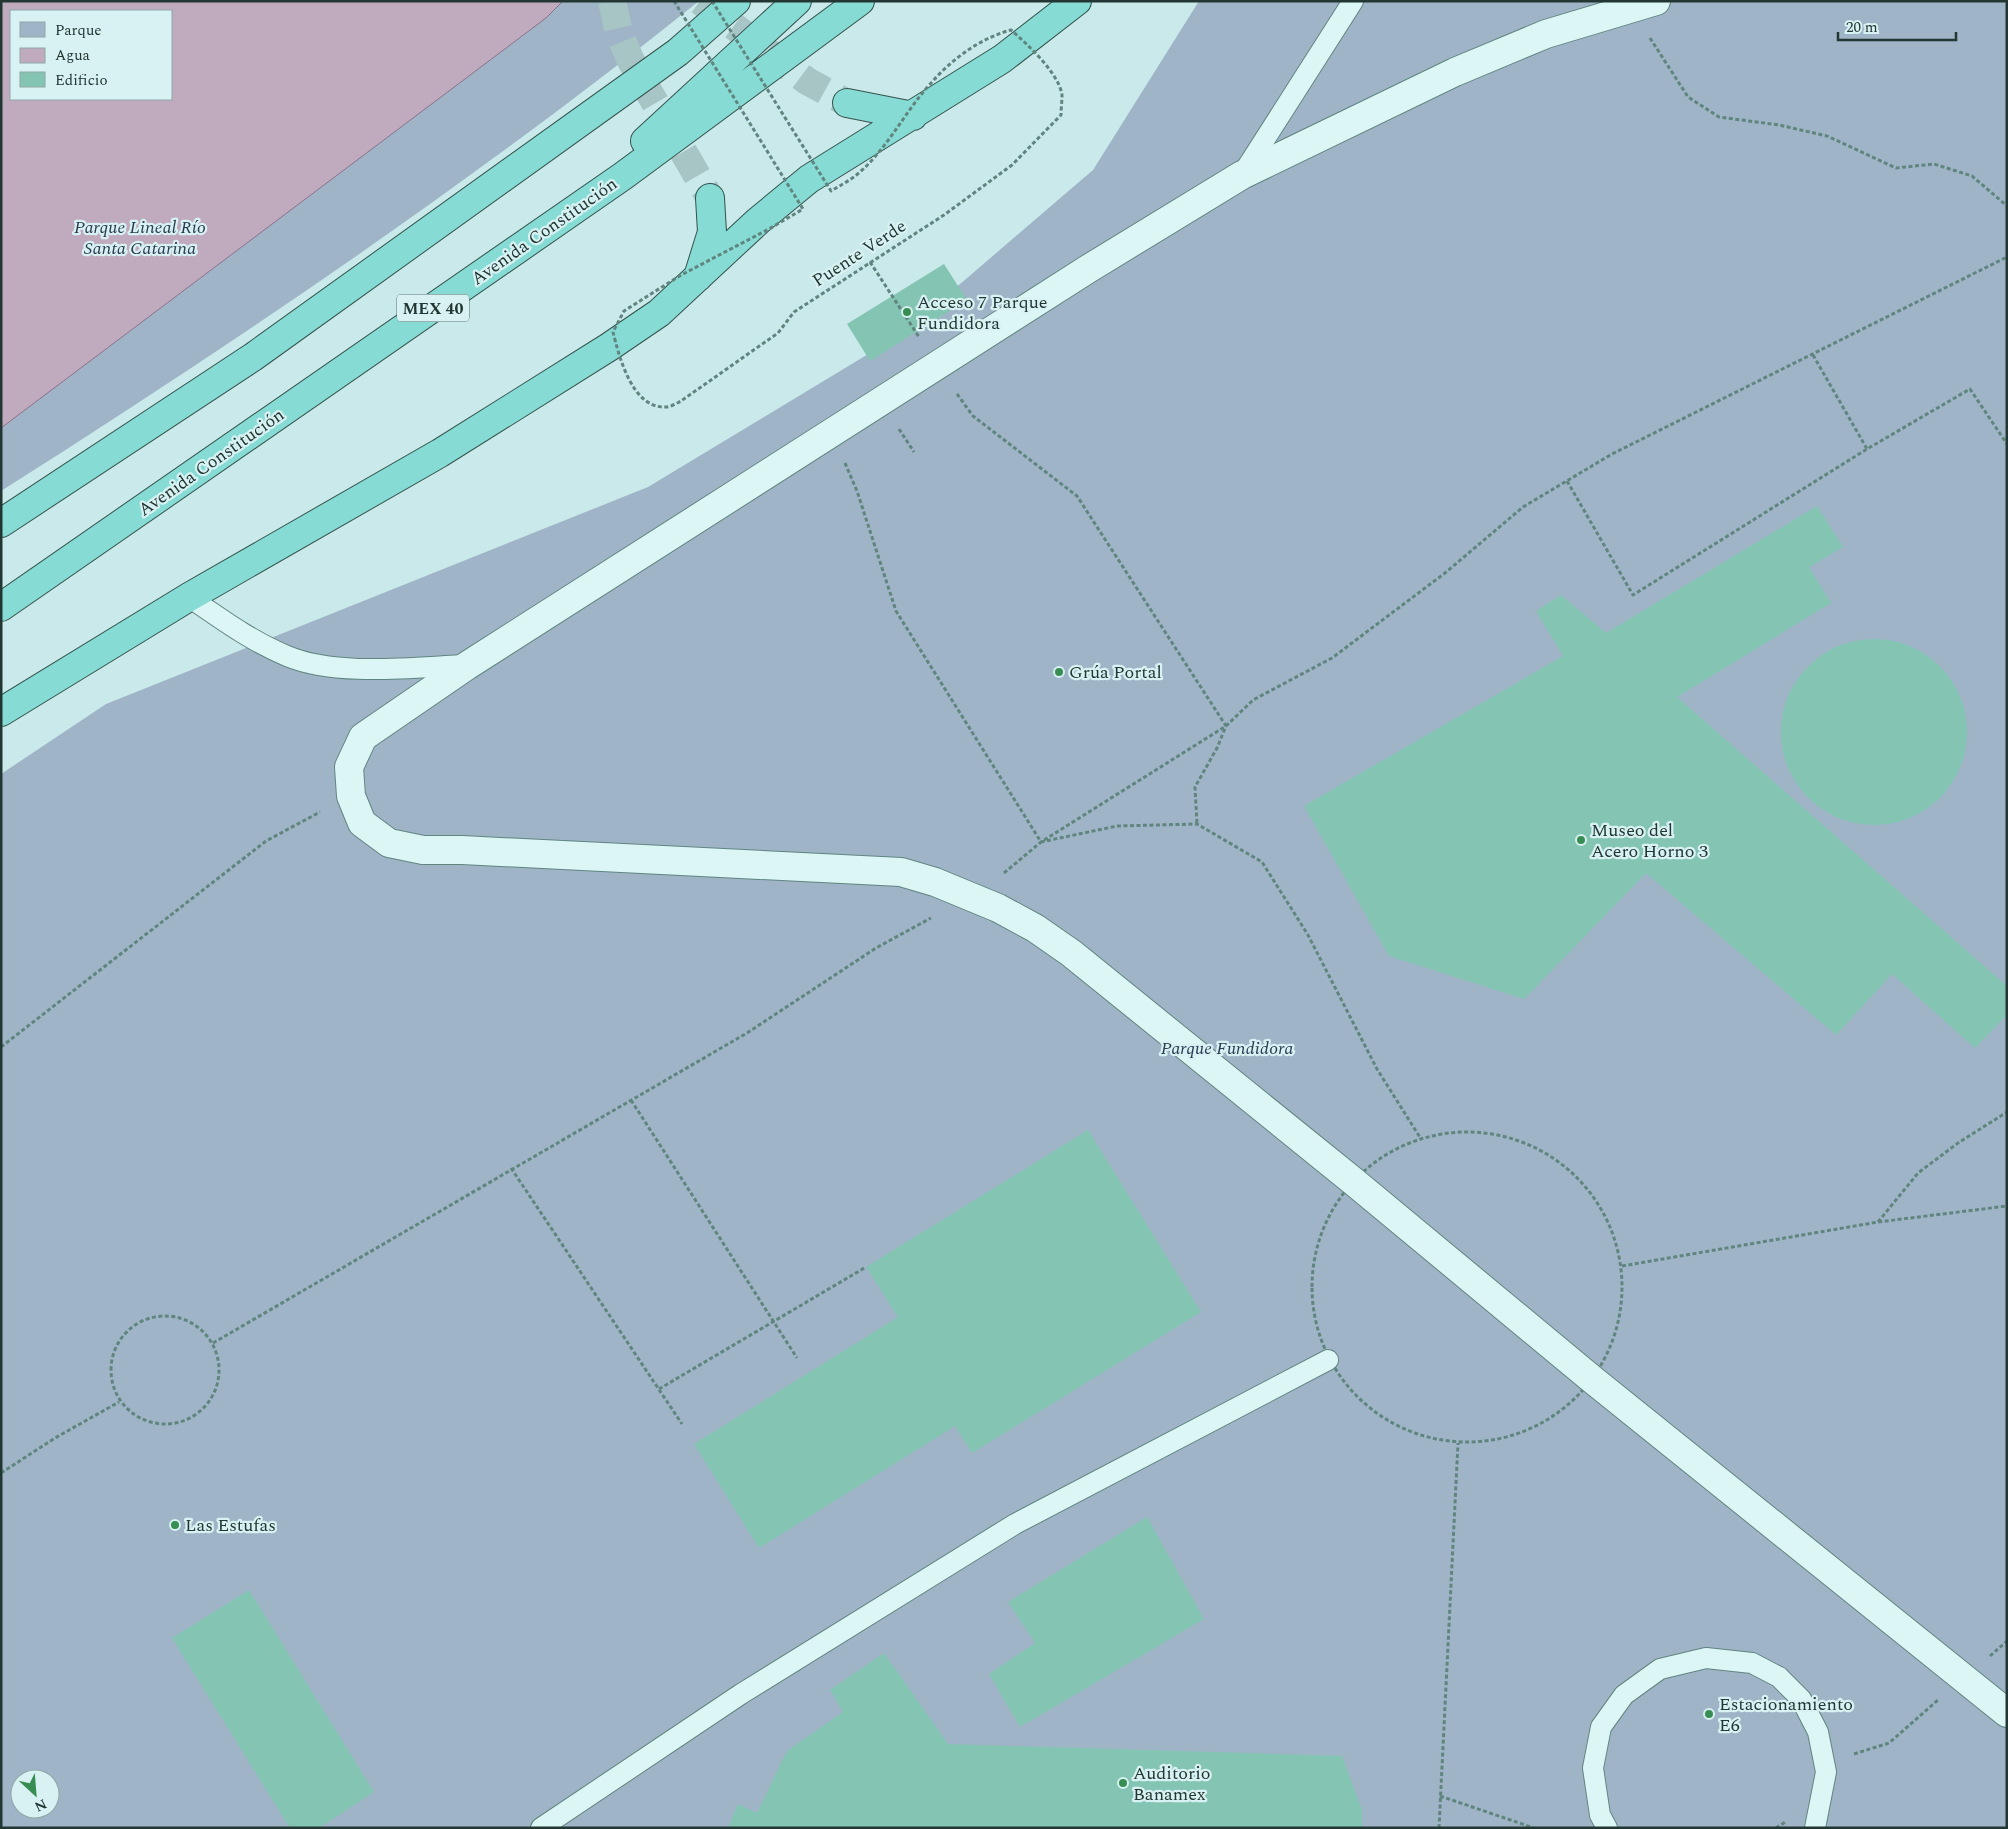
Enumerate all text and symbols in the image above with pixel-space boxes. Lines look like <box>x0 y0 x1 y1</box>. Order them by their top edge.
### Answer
legend <box>10 10 172 100</box>
scale bar <box>1838 10 1956 42</box>
text: 20 m <box>1846 16 1878 39</box>
text: Parque <box>55 19 102 42</box>
text: Agua <box>55 44 91 67</box>
text: Edificio <box>55 69 108 92</box>
street label: Avenida Constitución <box>466 171 623 292</box>
street label: Puente Verde <box>807 213 912 294</box>
park label: Parque Lineal Río Santa Catarina <box>74 214 206 262</box>
place label: Acceso 7 Parque Fundidora <box>917 289 1048 337</box>
road number: MEX 40 <box>397 294 469 322</box>
marker: Acceso 7 Parque Fundidora <box>901 306 913 318</box>
street label: Avenida Constitución <box>133 402 290 523</box>
place label: Grúa Portal <box>1069 659 1162 686</box>
marker: Grúa Portal <box>1053 666 1065 678</box>
place label: Museo del Acero Horno 3 <box>1591 817 1708 865</box>
marker: Museo del Acero Horno 3 <box>1575 834 1587 846</box>
park label: Parque Fundidora <box>1161 1035 1293 1062</box>
place label: Las Estufas <box>185 1512 276 1539</box>
marker: Las Estufas <box>169 1519 181 1531</box>
place label: Estacionamiento E6 <box>1719 1691 1853 1739</box>
marker: Estacionamiento E6 <box>1703 1708 1715 1720</box>
place label: Auditorio Banamex <box>1133 1760 1211 1808</box>
north arrow <box>10 1769 60 1819</box>
marker: Auditorio Banamex <box>1117 1777 1129 1789</box>
text: N <box>31 1793 50 1817</box>

